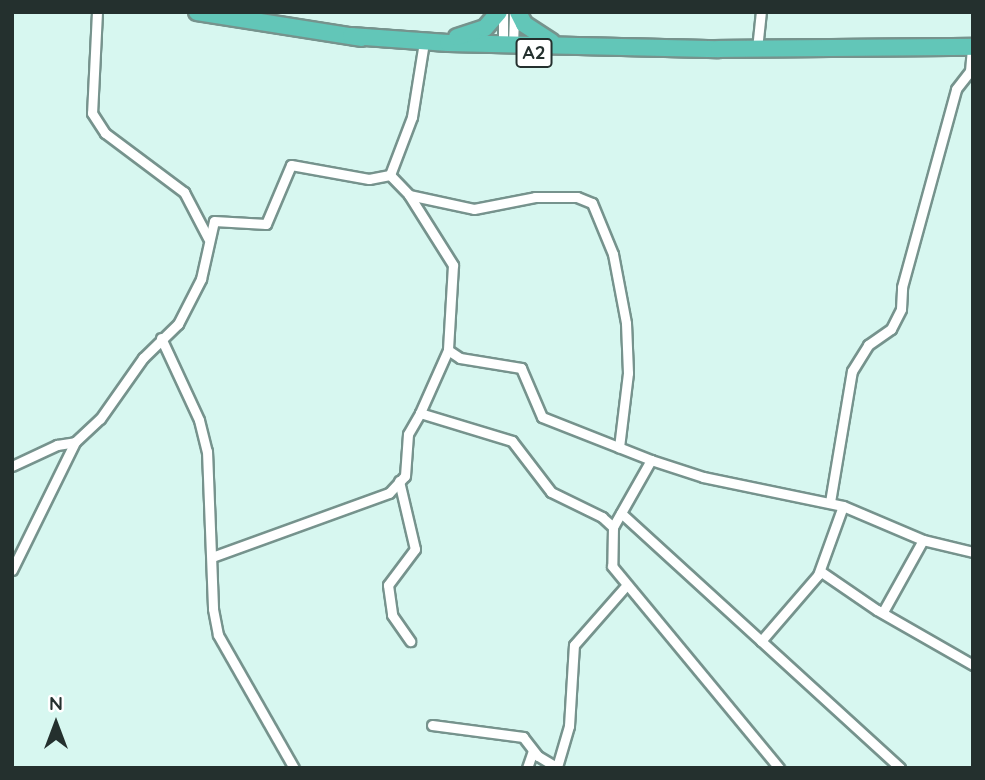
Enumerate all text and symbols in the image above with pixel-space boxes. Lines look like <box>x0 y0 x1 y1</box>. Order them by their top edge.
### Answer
road number: A2 <box>515 38 553 68</box>
north arrow <box>21 689 91 759</box>
text: N <box>49 691 63 715</box>

